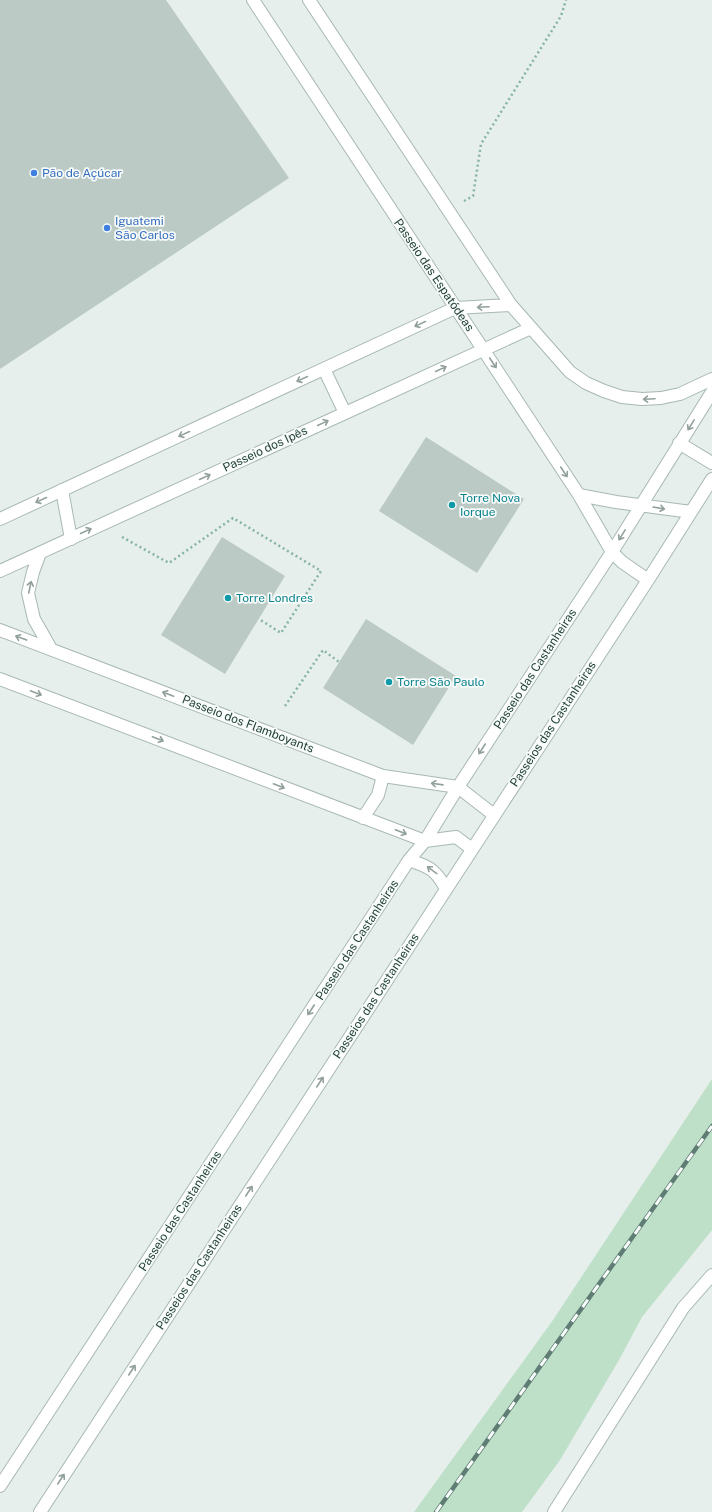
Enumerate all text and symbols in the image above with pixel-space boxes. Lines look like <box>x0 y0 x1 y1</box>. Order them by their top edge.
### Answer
place label: Pão de Açúcar <box>42 166 122 180</box>
marker: Pão de Açúcar <box>29 168 39 178</box>
place label: Iguatemi São Carlos <box>115 214 175 242</box>
street label: Passeio das Espatódeas <box>391 216 477 334</box>
marker: Iguatemi São Carlos <box>102 223 112 233</box>
one-way arrow <box>477 303 490 310</box>
one-way arrow <box>414 321 426 328</box>
one-way arrow <box>489 357 497 368</box>
one-way arrow <box>435 365 447 372</box>
one-way arrow <box>296 376 308 383</box>
one-way arrow <box>643 395 656 402</box>
one-way arrow <box>316 419 328 426</box>
one-way arrow <box>687 419 695 430</box>
street label: Passeio dos Ipês <box>220 423 310 475</box>
one-way arrow <box>178 431 190 438</box>
one-way arrow <box>560 466 568 477</box>
one-way arrow <box>198 473 210 480</box>
place label: Torre Nova Iorque <box>460 491 520 519</box>
one-way arrow <box>35 497 47 504</box>
marker: Torre Nova Iorque <box>447 500 457 510</box>
one-way arrow <box>652 504 665 512</box>
one-way arrow <box>80 527 92 535</box>
one-way arrow <box>618 529 626 541</box>
one-way arrow <box>26 581 34 594</box>
place label: Torre Londres <box>236 591 313 605</box>
marker: Torre Londres <box>223 593 233 603</box>
street label: Passeio das Castanheiras <box>491 606 579 732</box>
one-way arrow <box>15 633 27 641</box>
street label: Passeios das Castanheiras <box>507 659 599 789</box>
place label: Torre São Paulo <box>397 675 485 689</box>
marker: Torre São Paulo <box>384 677 394 687</box>
one-way arrow <box>30 689 42 697</box>
one-way arrow <box>163 689 175 697</box>
street label: Passeio dos Flamboyants <box>180 692 316 756</box>
one-way arrow <box>151 736 163 744</box>
one-way arrow <box>478 743 486 754</box>
one-way arrow <box>431 780 444 788</box>
one-way arrow <box>273 782 285 790</box>
one-way arrow <box>394 828 406 836</box>
one-way arrow <box>426 866 437 874</box>
street label: Passeio das Castanheiras <box>313 877 401 1003</box>
street label: Passeios das Castanheiras <box>330 931 422 1061</box>
one-way arrow <box>307 1004 315 1016</box>
one-way arrow <box>316 1077 324 1088</box>
street label: Passeio das Castanheiras <box>136 1148 224 1274</box>
one-way arrow <box>245 1186 253 1197</box>
street label: Passeios das Castanheiras <box>153 1202 245 1332</box>
one-way arrow <box>128 1365 136 1376</box>
one-way arrow <box>57 1474 65 1485</box>

